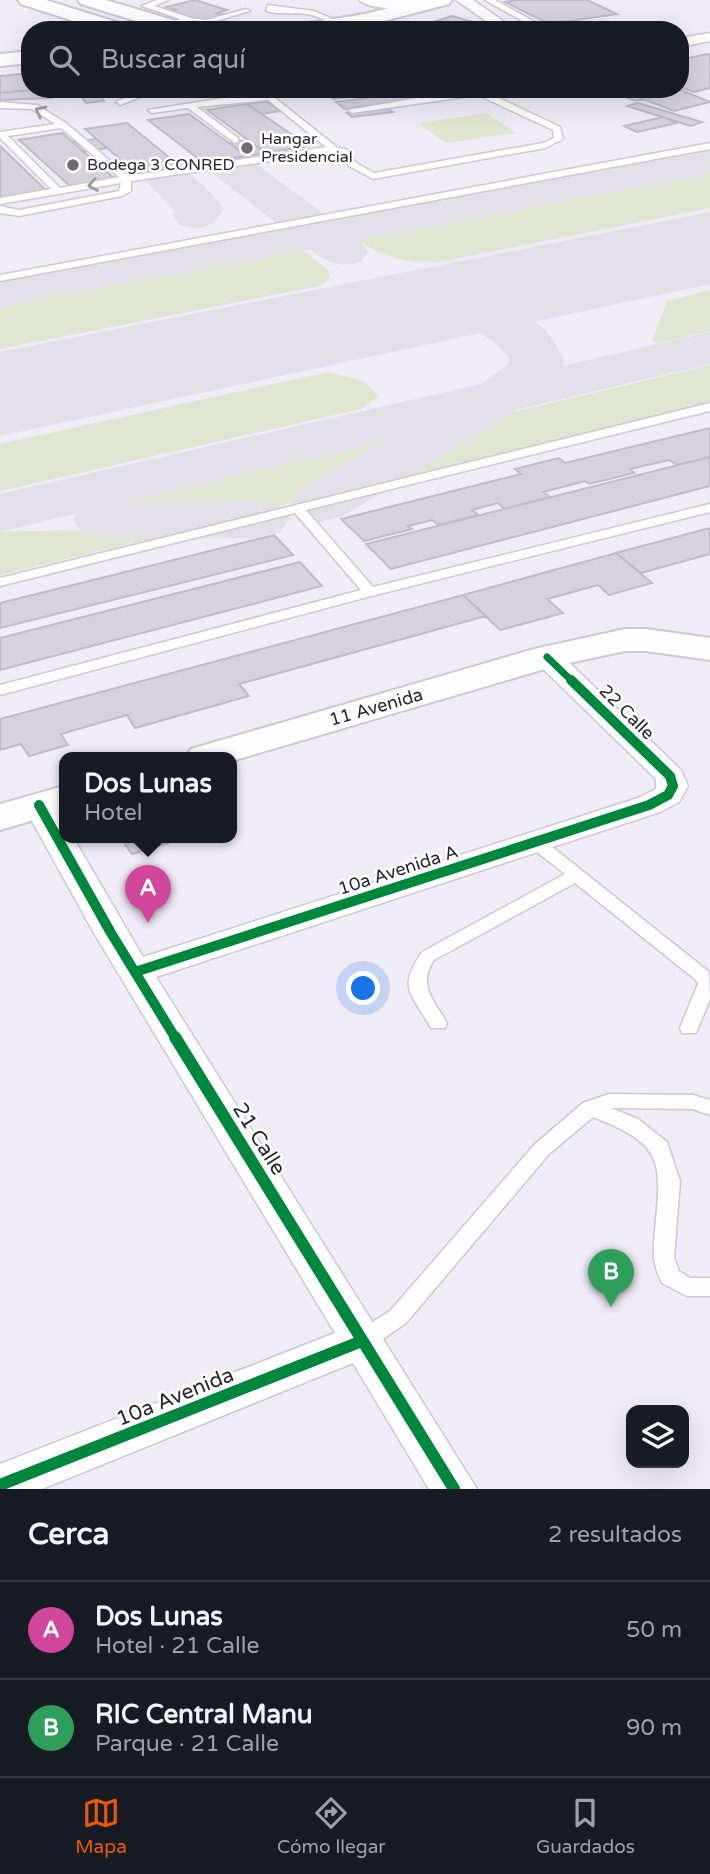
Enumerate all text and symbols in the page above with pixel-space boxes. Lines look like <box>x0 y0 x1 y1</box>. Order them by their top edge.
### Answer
search box <box>21 21 689 98</box>
icon: search <box>45 41 83 79</box>
text: Buscar aquí <box>101 44 246 75</box>
one-way arrow <box>35 106 47 120</box>
place label: Hangar Presidencial <box>261 129 353 167</box>
marker: Hangar Presidencial <box>239 140 255 156</box>
place label: Bodega 3 CONRED <box>87 155 235 175</box>
marker: Bodega 3 CONRED <box>65 157 81 173</box>
one-way arrow <box>87 177 99 192</box>
street label: 22 Calle <box>595 680 659 744</box>
street label: 11 Avenida <box>327 683 425 731</box>
popup <box>59 752 237 843</box>
text: Dos Lunas <box>84 768 212 799</box>
text: Hotel <box>84 799 142 827</box>
street label: 10a Avenida A <box>335 840 461 900</box>
pin: A <box>125 865 171 923</box>
your location <box>346 971 380 1005</box>
street label: 21 Calle <box>227 1098 291 1180</box>
pin: B <box>588 1249 634 1307</box>
street label: 10a Avenida <box>113 1362 237 1432</box>
map controls <box>626 1405 689 1468</box>
button: layers <box>626 1405 689 1468</box>
text: Cerca <box>28 1516 109 1553</box>
text: 2 resultados <box>548 1521 682 1549</box>
text: Dos Lunas <box>95 1601 223 1632</box>
text: A <box>42 1616 60 1644</box>
text: 50 m <box>626 1616 682 1644</box>
text: Hotel · 21 Calle <box>95 1632 260 1660</box>
text: RIC Central Manu <box>95 1699 313 1730</box>
text: B <box>43 1714 59 1742</box>
text: 90 m <box>626 1714 682 1742</box>
text: Parque · 21 Calle <box>95 1730 279 1758</box>
tab: Mapa <box>75 1794 127 1858</box>
tab: Cómo llegar <box>277 1794 386 1858</box>
tab: Guardados <box>536 1794 635 1858</box>

